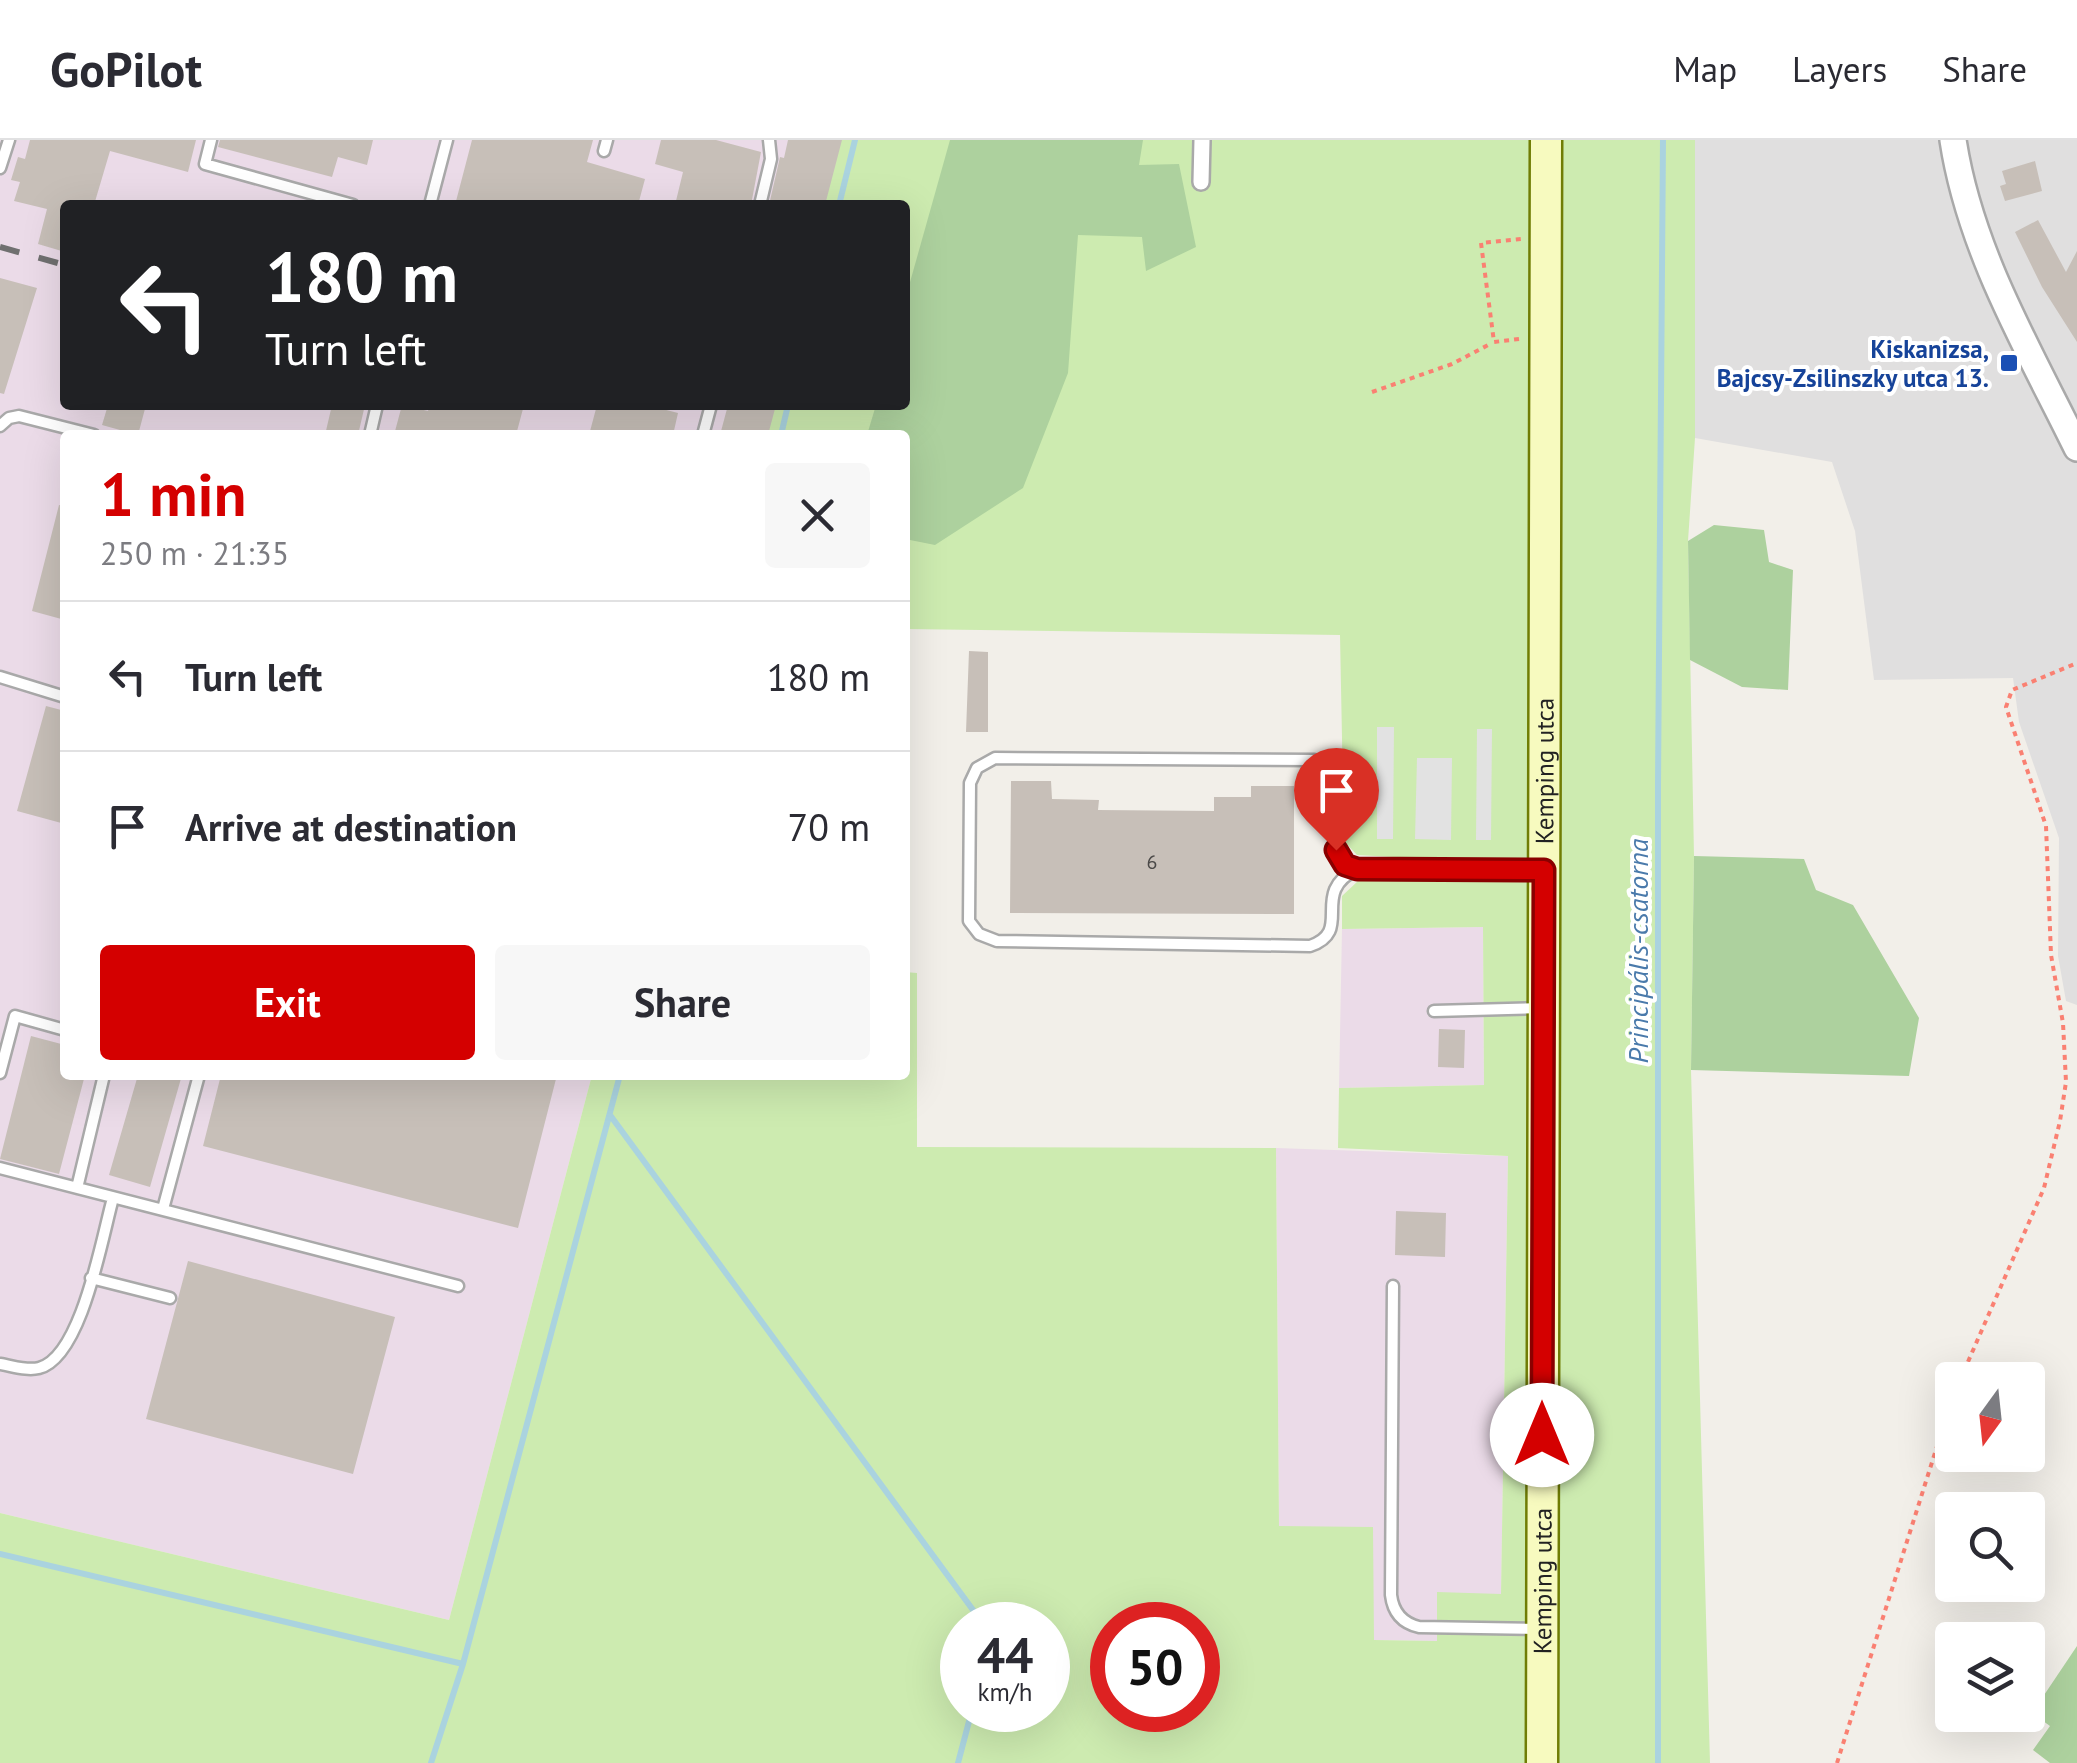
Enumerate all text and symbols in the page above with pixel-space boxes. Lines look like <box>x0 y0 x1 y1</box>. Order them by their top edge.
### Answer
text: GoPilot <box>50 38 202 100</box>
text: Map <box>1673 46 1737 92</box>
text: Layers <box>1792 46 1887 92</box>
text: Share <box>1942 46 2027 92</box>
text: 180 m <box>265 231 458 321</box>
icon: left <box>100 240 230 370</box>
text: Turn left <box>265 319 426 377</box>
place label: Kiskanizsa, Bajcsy-Zsilinszky utca 13. <box>1717 333 1989 394</box>
marker: Kiskanizsa, Bajcsy-Zsilinszky utca 13. <box>1998 352 2020 374</box>
text: 1 min <box>100 455 246 533</box>
button: close <box>765 463 870 568</box>
text: 250 m · 21:35 <box>100 532 289 574</box>
icon: left <box>100 649 155 704</box>
text: Turn left <box>185 652 322 701</box>
text: 180 m <box>767 652 870 701</box>
street label: Kemping utca <box>1528 698 1561 844</box>
pin <box>1294 748 1379 851</box>
icon: arrive <box>1309 763 1364 818</box>
icon: arrive <box>100 799 155 854</box>
text: Arrive at destination <box>185 802 517 851</box>
text: 70 m <box>788 802 870 851</box>
water label: Principális-csatorna <box>1619 838 1656 1063</box>
house number: 6 <box>1147 849 1157 875</box>
button: Exit <box>100 945 475 1060</box>
button: Share <box>495 945 870 1060</box>
north arrow <box>1935 1362 2045 1472</box>
map controls <box>1935 1362 2045 1732</box>
position arrow <box>1490 1383 1594 1487</box>
button: search <box>1935 1492 2045 1602</box>
street label: Kemping utca <box>1526 1508 1559 1654</box>
speed limit sign: 50 <box>1090 1602 1220 1732</box>
text: 44 <box>977 1622 1033 1687</box>
button: layers <box>1935 1622 2045 1732</box>
text: km/h <box>978 1676 1032 1708</box>

